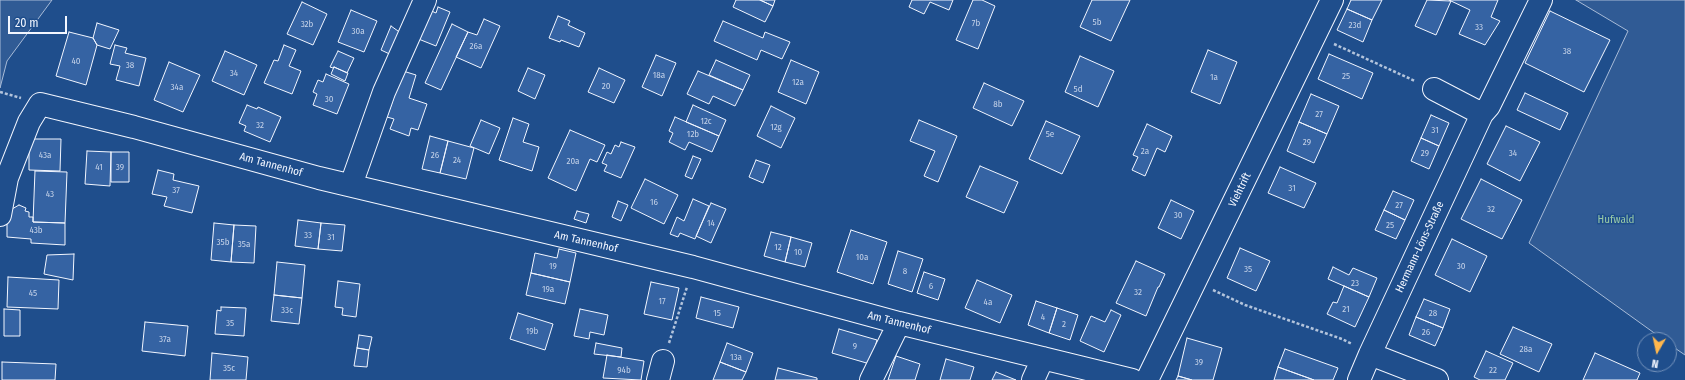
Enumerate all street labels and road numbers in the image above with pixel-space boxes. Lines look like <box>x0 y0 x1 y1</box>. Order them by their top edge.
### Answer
street label: Am Tannenhof <box>238 150 304 180</box>
street label: Viehtrift <box>1226 171 1254 209</box>
street label: Hermann-Löns-Straße <box>1393 199 1447 295</box>
street label: Am Tannenhof <box>553 228 619 256</box>
street label: Am Tannenhof <box>866 309 932 337</box>

